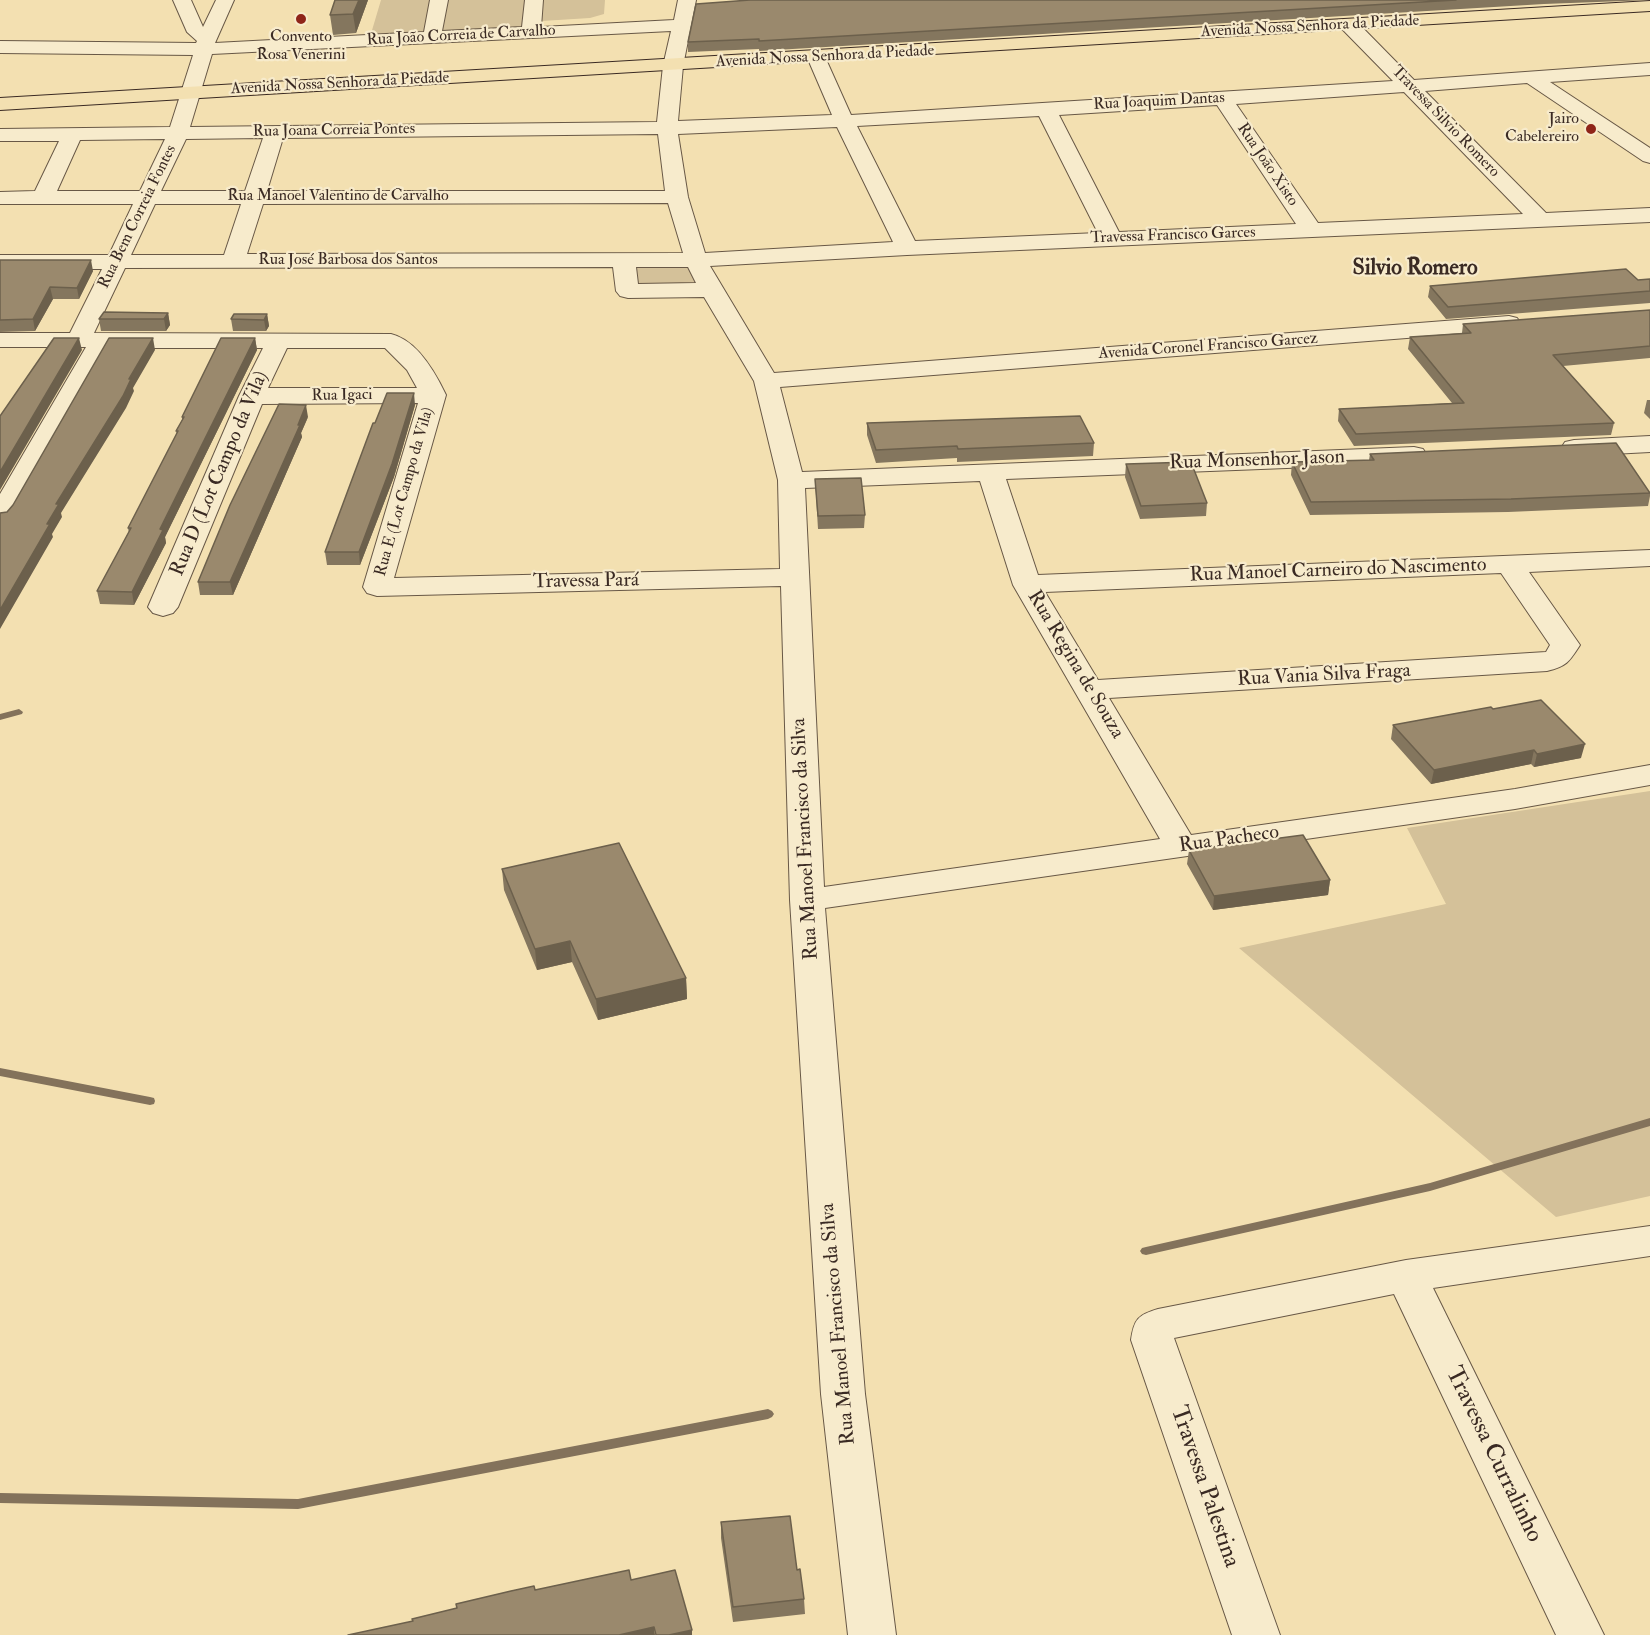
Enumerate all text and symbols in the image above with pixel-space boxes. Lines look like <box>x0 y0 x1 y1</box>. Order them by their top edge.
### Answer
marker: Convento Rosa Venerini <box>294 12 308 26</box>
street label: Avenida Nossa Senhora da Piedade <box>1200 12 1420 42</box>
street label: Rua João Correia de Carvalho <box>366 21 556 51</box>
place label: Convento Rosa Venerini <box>257 28 345 66</box>
street label: Avenida Nossa Senhora da Piedade <box>715 42 935 72</box>
street label: Travessa Silvio Romero <box>1387 62 1503 182</box>
street label: Avenida Nossa Senhora da Piedade <box>230 69 450 99</box>
street label: Rua Joaquim Dantas <box>1093 89 1225 115</box>
place label: Jairo Cabelereiro <box>1505 110 1579 148</box>
street label: Rua Joana Correia Pontes <box>253 120 415 142</box>
street label: Rua João Xisto <box>1232 120 1302 210</box>
marker: Jairo Cabelereiro <box>1584 122 1598 136</box>
street label: Rua Bem Correia Fontes <box>95 142 181 292</box>
street label: Rua Manoel Valentino de Carvalho <box>227 187 449 207</box>
street label: Travessa Francisco Garces <box>1090 224 1256 248</box>
street label: Rua José Barbosa dos Santos <box>258 251 438 271</box>
district label: Silvio Romero <box>1352 256 1478 282</box>
street label: Avenida Coronel Francisco Garcez <box>1098 330 1318 364</box>
street label: Rua D (Lot Campo da Vila) <box>166 368 274 580</box>
street label: Rua Igaci <box>311 386 373 406</box>
street label: Rua E (Lot Campo da Vila) <box>372 405 438 579</box>
street label: Rua Monsenhor Jason <box>1169 446 1345 476</box>
street label: Rua Manoel Carneiro do Nascimento <box>1189 554 1487 588</box>
street label: Travessa Pará <box>533 569 639 595</box>
street label: Rua Regina de Souza <box>1021 586 1129 744</box>
street label: Rua Vania Silva Fraga <box>1237 659 1411 693</box>
street label: Rua Manoel Francisco da Silva <box>788 717 824 961</box>
street label: Rua Pacheco <box>1177 821 1281 859</box>
street label: Rua Manoel Francisco da Silva <box>816 1202 862 1446</box>
street label: Travessa Curralinho <box>1438 1362 1548 1548</box>
street label: Travessa Palestina <box>1163 1402 1245 1572</box>

